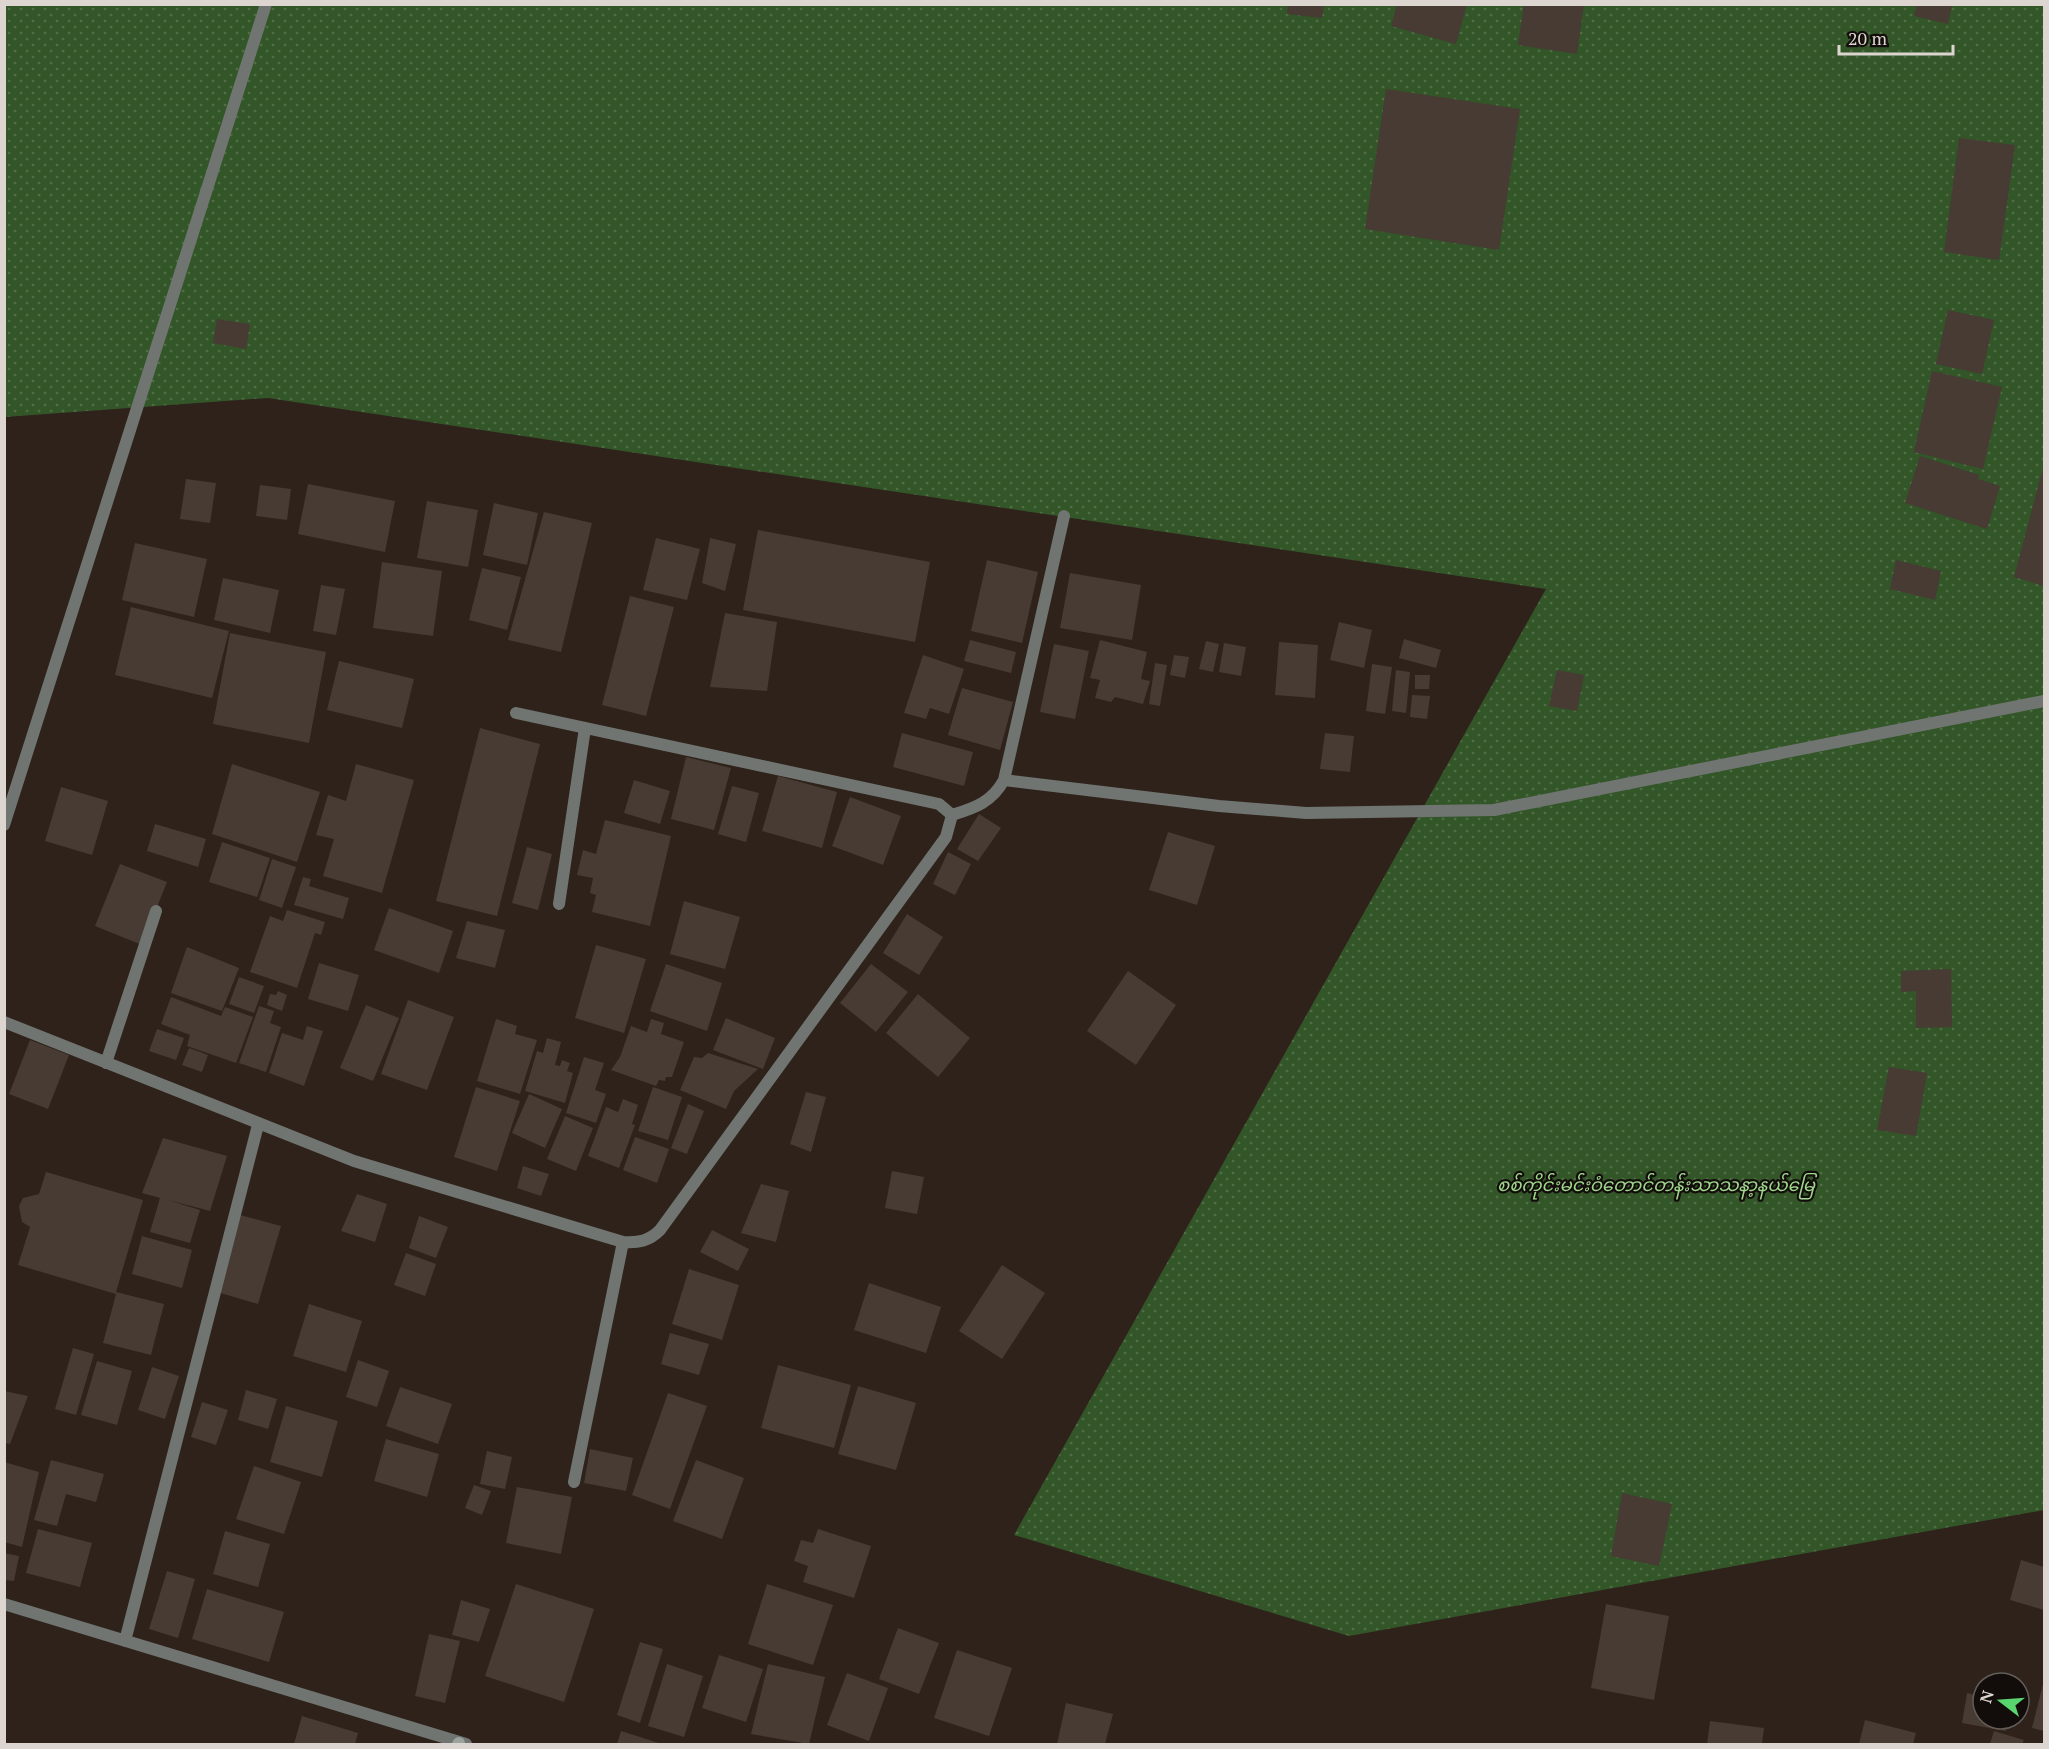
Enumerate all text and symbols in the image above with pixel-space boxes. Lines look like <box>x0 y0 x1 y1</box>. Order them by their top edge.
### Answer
scale bar <box>1839 18 1953 56</box>
text: 20 m <box>1848 26 1888 50</box>
park label: စစ်ကိုင်းမင်းဝံတောင်တန်းသာသနာ့နယ်မြေ <box>1497 1172 1818 1200</box>
north arrow <box>1971 1671 2031 1731</box>
text: N <box>1974 1688 1999 1706</box>

